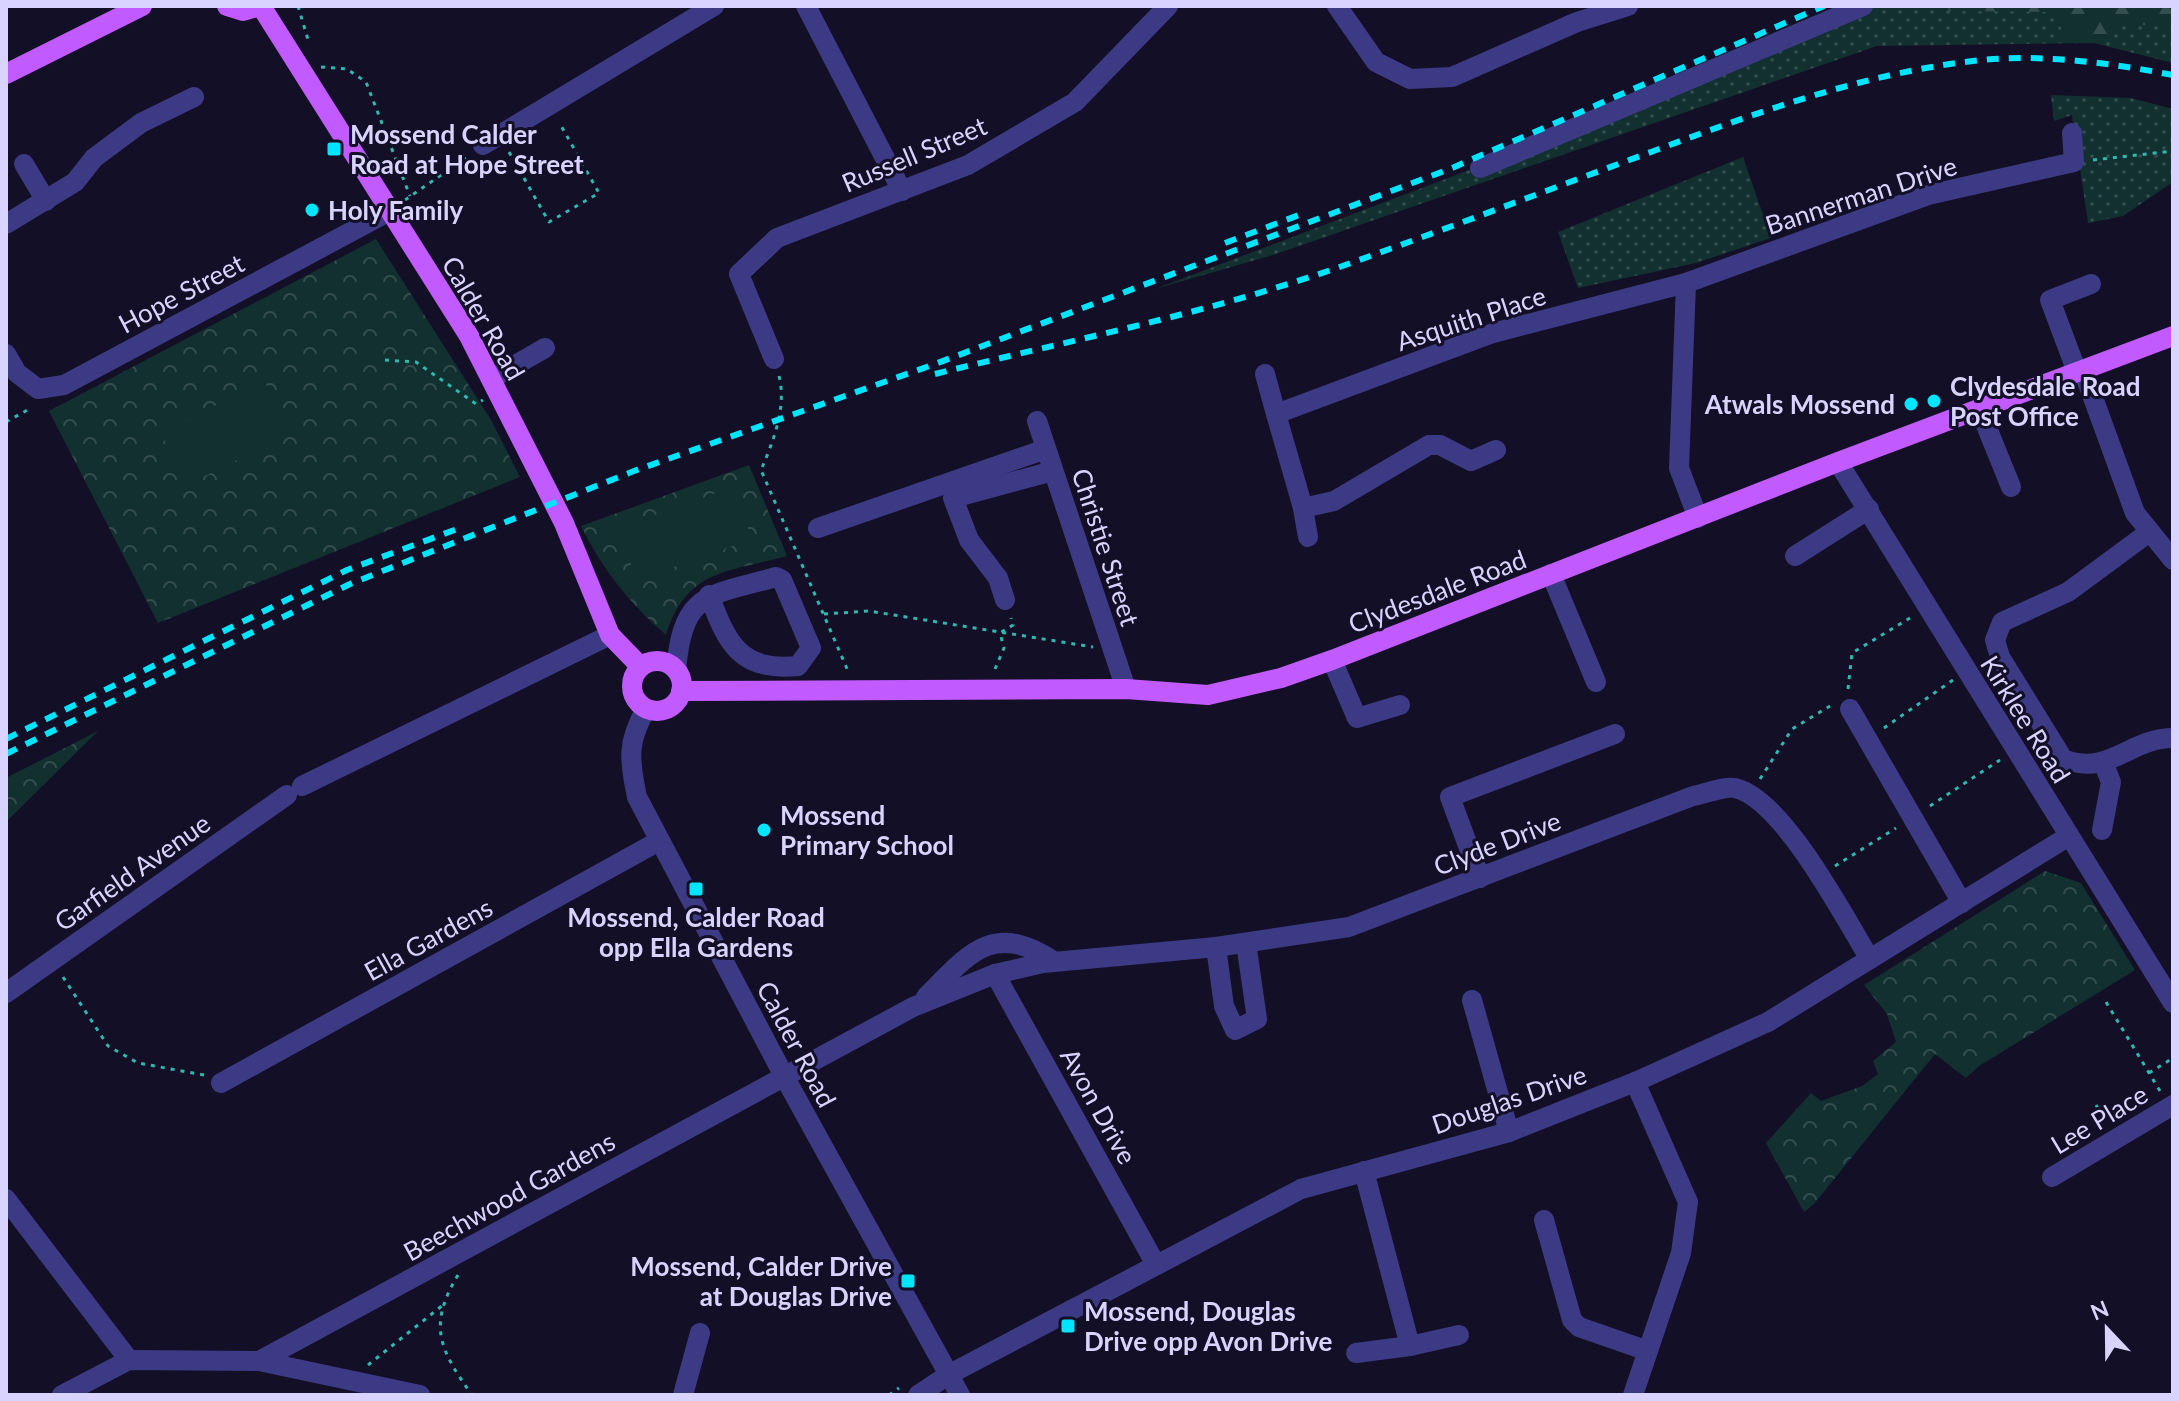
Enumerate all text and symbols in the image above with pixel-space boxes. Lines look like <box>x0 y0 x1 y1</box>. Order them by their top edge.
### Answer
street label: Russell Street <box>837 109 992 199</box>
place label: Mossend Calder Road at Hope Street <box>350 118 584 180</box>
marker: Mossend Calder Road at Hope Street <box>325 140 343 158</box>
street label: Bannerman Drive <box>1761 149 1961 241</box>
place label: Holy Family <box>328 194 463 226</box>
marker: Holy Family <box>303 201 321 219</box>
street label: Hope Street <box>113 246 250 339</box>
street label: Calder Road <box>436 250 532 386</box>
street label: Asquith Place <box>1392 279 1550 357</box>
place label: Clydesdale Road Post Office <box>1950 370 2140 432</box>
place label: Atwals Mossend <box>1704 388 1895 420</box>
marker: Clydesdale Road Post Office <box>1925 392 1943 410</box>
marker: Atwals Mossend <box>1902 395 1920 413</box>
street label: Christie Street <box>1065 464 1147 630</box>
street label: Clydesdale Road <box>1344 542 1530 640</box>
street label: Kirklee Road <box>1974 649 2078 789</box>
place label: Mossend Primary School <box>780 799 954 861</box>
street label: Clyde Drive <box>1429 804 1565 882</box>
street label: Garfield Avenue <box>48 807 216 937</box>
marker: Mossend Primary School <box>755 821 773 839</box>
marker: Mossend, Calder Road opp Ella Gardens <box>687 880 705 898</box>
street label: Ella Gardens <box>358 891 498 987</box>
place label: Mossend, Calder Road opp Ella Gardens <box>567 901 825 963</box>
street label: Calder Road <box>750 976 844 1112</box>
street label: Avon Drive <box>1054 1042 1144 1170</box>
street label: Douglas Drive <box>1428 1058 1590 1140</box>
street label: Lee Place <box>2045 1078 2153 1160</box>
street label: Beechwood Gardens <box>398 1125 620 1267</box>
place label: Mossend, Calder Drive at Douglas Drive <box>630 1250 892 1312</box>
marker: Mossend, Calder Drive at Douglas Drive <box>899 1272 917 1290</box>
north arrow <box>2067 1289 2147 1369</box>
text: N <box>2086 1294 2112 1326</box>
place label: Mossend, Douglas Drive opp Avon Drive <box>1084 1295 1333 1357</box>
marker: Mossend, Douglas Drive opp Avon Drive <box>1059 1317 1077 1335</box>

